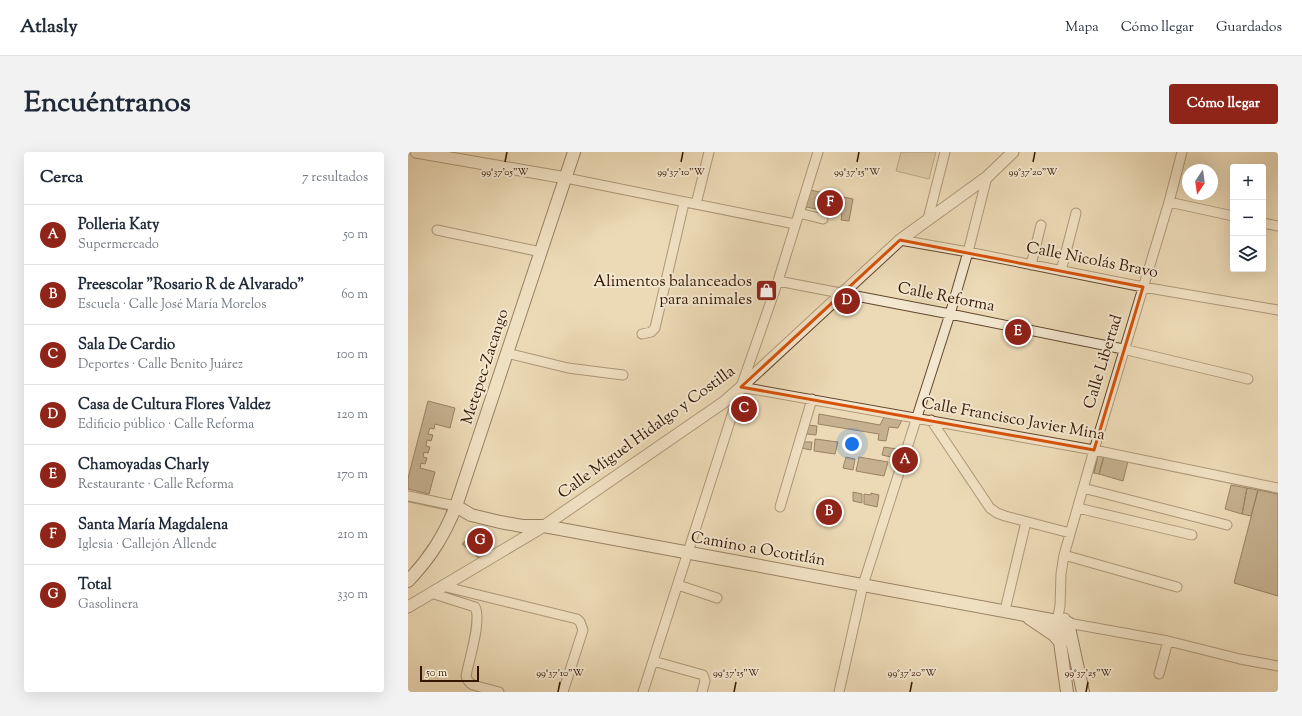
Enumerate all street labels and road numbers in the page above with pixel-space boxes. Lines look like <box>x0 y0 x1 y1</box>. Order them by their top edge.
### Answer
street label: Calle Nicolás Bravo <box>1024 237 1160 285</box>
street label: Calle Reforma <box>895 277 997 319</box>
street label: Metepec-Zacango <box>456 306 516 428</box>
street label: Calle Libertad <box>1079 312 1129 412</box>
street label: Calle Miguel Hidalgo y Costilla <box>554 360 741 505</box>
street label: Calle Francisco Javier Mina <box>919 393 1107 448</box>
street label: Camino a Ocotitlán <box>689 527 828 573</box>

